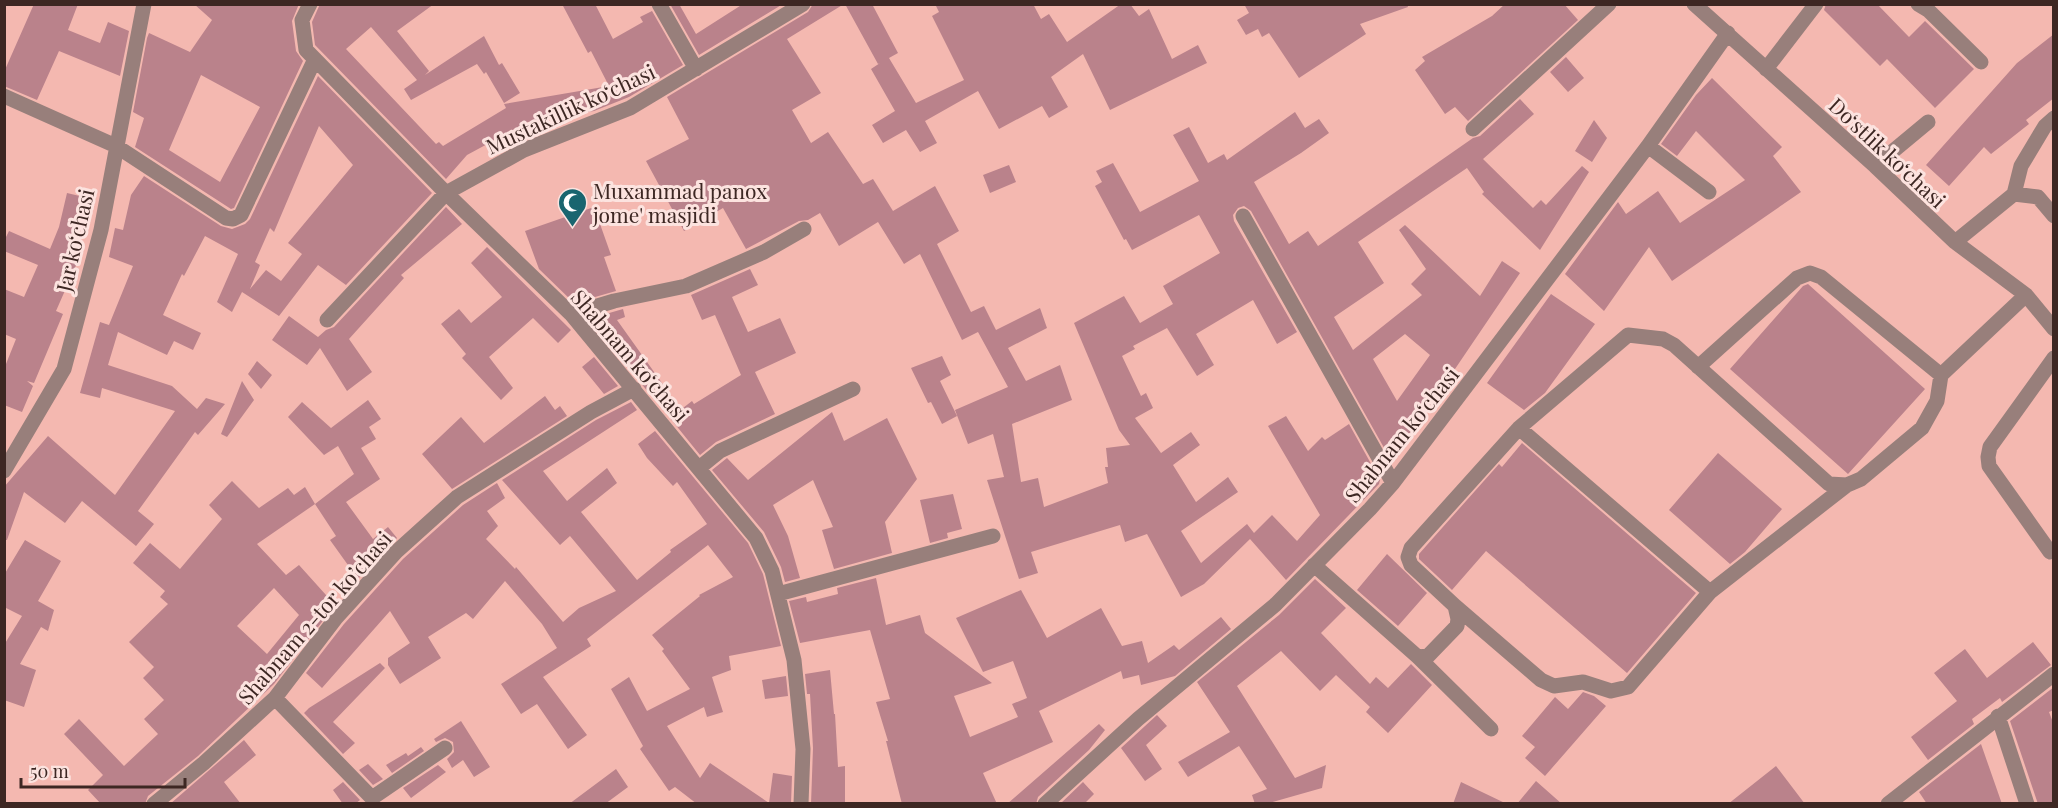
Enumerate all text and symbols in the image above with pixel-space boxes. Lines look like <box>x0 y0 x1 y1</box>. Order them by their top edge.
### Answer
street label: Mustakillik koʻchasi <box>481 56 659 160</box>
street label: Doʻstlik koʻchasi <box>1824 91 1952 213</box>
place label: Muxammad panox jome' masjidi <box>592 176 767 228</box>
street label: Jar koʻchasi <box>48 186 99 295</box>
mosque icon: Muxammad panox jome' masjidi <box>556 186 588 228</box>
street label: Shabnam koʻchasi <box>566 283 696 427</box>
street label: Shabnam koʻchasi <box>1338 360 1464 508</box>
street label: Shabnam 2-tor koʼchasi <box>231 524 397 710</box>
scale bar <box>21 751 184 789</box>
text: 50 m <box>30 759 69 783</box>

